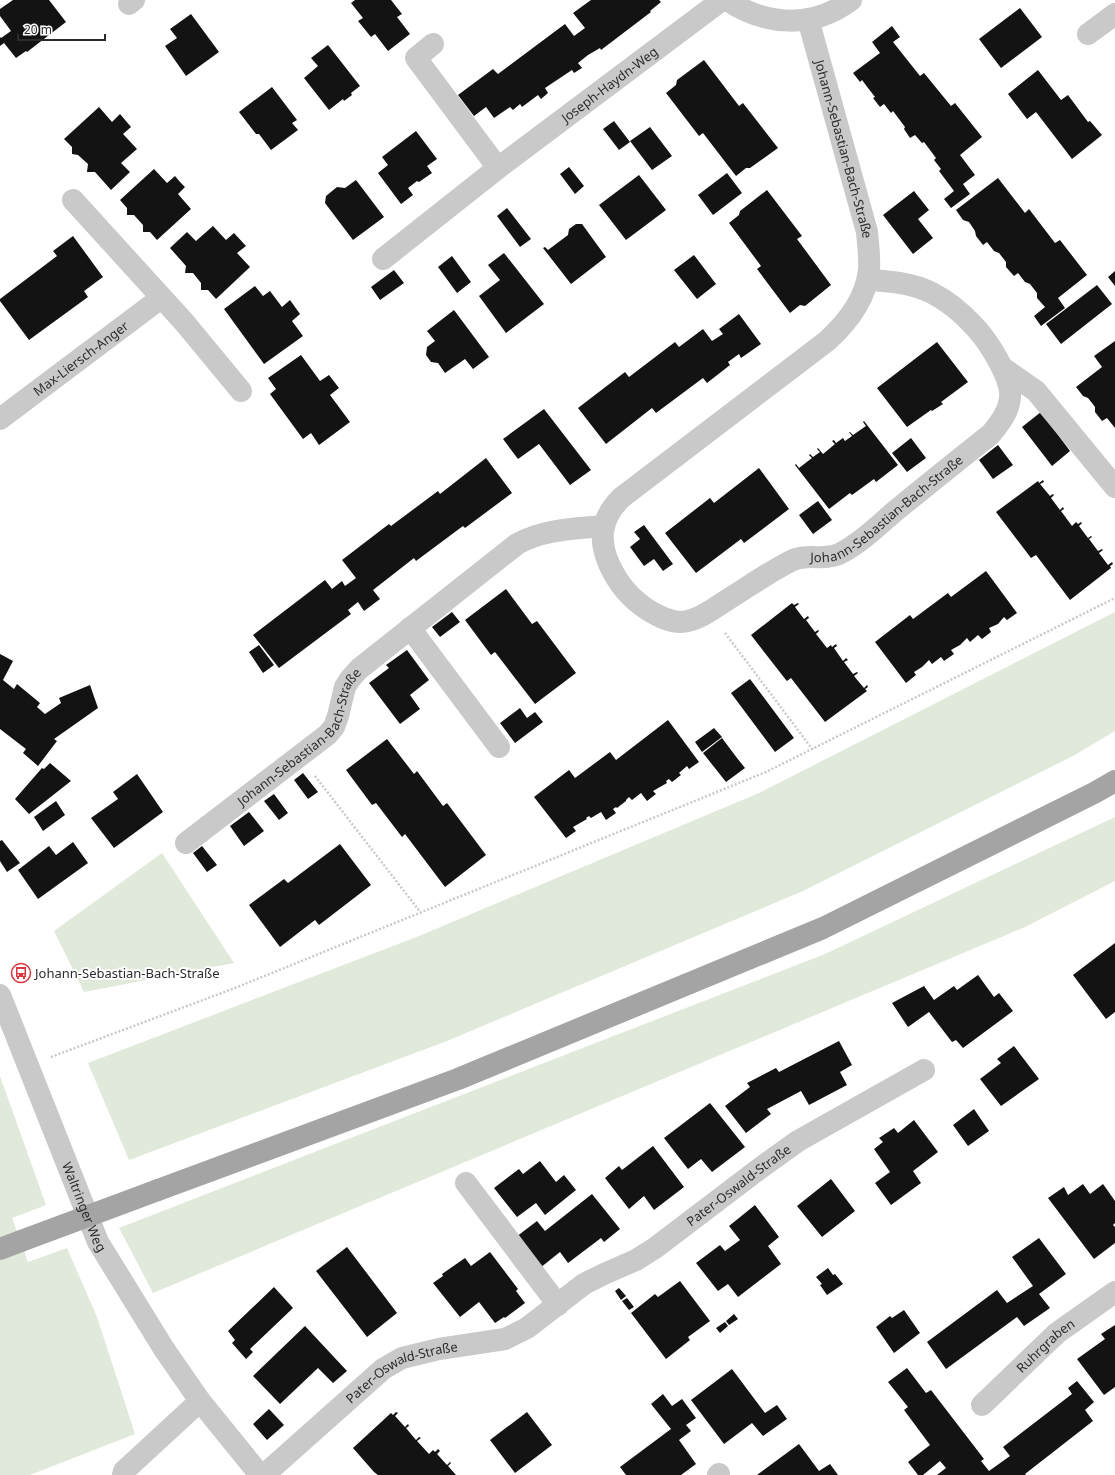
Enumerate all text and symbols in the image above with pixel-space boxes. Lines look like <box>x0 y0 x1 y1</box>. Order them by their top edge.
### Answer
scale bar <box>18 16 105 42</box>
text: 20 m <box>24 21 52 38</box>
street label: Joseph-Haydn-Weg <box>556 42 661 128</box>
street label: Johann-Sebastian-Bach-Straße <box>810 56 877 239</box>
street label: Max-Liersch-Anger <box>29 316 133 400</box>
street label: Johann-Sebastian-Bach-Straße <box>808 451 967 566</box>
street label: Johann-Sebastian-Bach-Straße <box>232 664 365 811</box>
bus stop icon: Johann-Sebastian-Bach-Straße <box>10 962 32 984</box>
place label: Johann-Sebastian-Bach-Straße <box>33 964 220 982</box>
street label: Pater-Oswald-Straße <box>683 1140 794 1230</box>
street label: Waltringer Weg <box>58 1159 111 1255</box>
street label: Ruhrgraben <box>1012 1314 1078 1377</box>
street label: Pater-Oswald-Straße <box>342 1337 459 1407</box>

